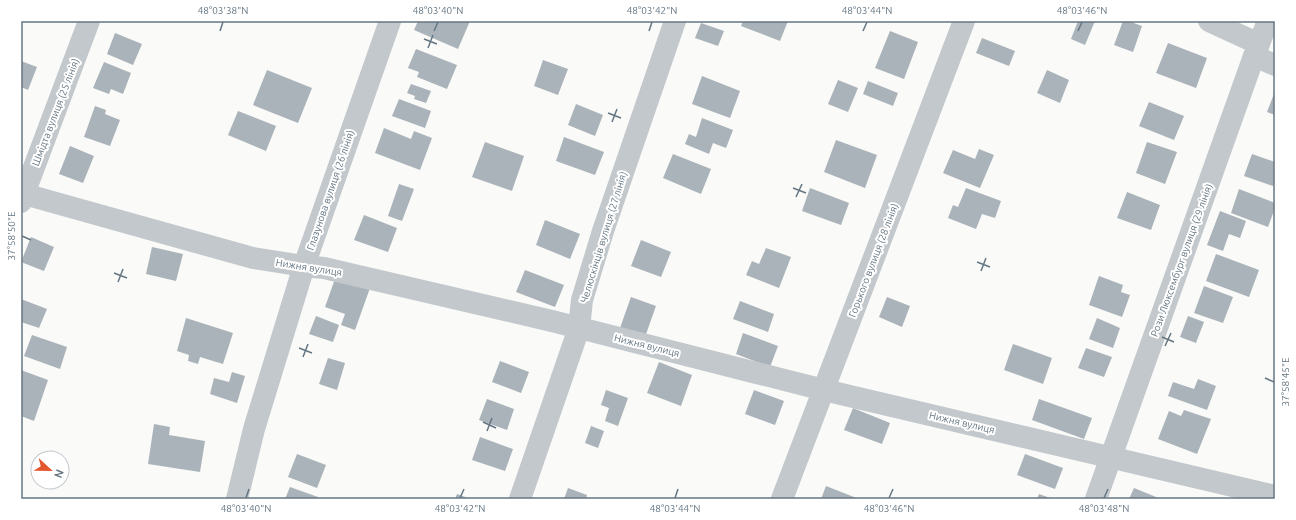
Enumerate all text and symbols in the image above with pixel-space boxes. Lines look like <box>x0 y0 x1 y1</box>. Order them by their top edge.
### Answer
text: 48°03'38"N <box>198 5 248 16</box>
text: 48°03'40"N <box>413 5 463 16</box>
text: 48°03'42"N <box>627 5 677 16</box>
text: 48°03'44"N <box>842 5 892 16</box>
text: 48°03'46"N <box>1057 5 1107 16</box>
street label: Шмідта вулиця (25 лiнiя) <box>30 57 81 168</box>
street label: Глазунова вулиця (26 лiнiя) <box>305 129 356 252</box>
street label: Челюскінців вулиця (27 лiнiя) <box>578 170 629 304</box>
street label: Рози Люксембург вулиця (29 лiнiя) <box>1149 182 1214 338</box>
street label: Горького вулиця (28 лiнiя) <box>847 202 900 319</box>
text: 37°58'50"E <box>6 211 17 261</box>
street label: Нижня вулиця <box>275 257 343 278</box>
street label: Нижня вулиця <box>613 332 681 359</box>
text: 37°58'45"E <box>1280 357 1291 407</box>
street label: Нижня вулиця <box>928 410 996 435</box>
north arrow <box>30 450 70 490</box>
text: N <box>52 468 66 480</box>
text: 48°03'40"N <box>221 503 271 514</box>
text: 48°03'42"N <box>435 503 485 514</box>
text: 48°03'44"N <box>650 503 700 514</box>
text: 48°03'46"N <box>864 503 914 514</box>
text: 48°03'48"N <box>1079 503 1129 514</box>

